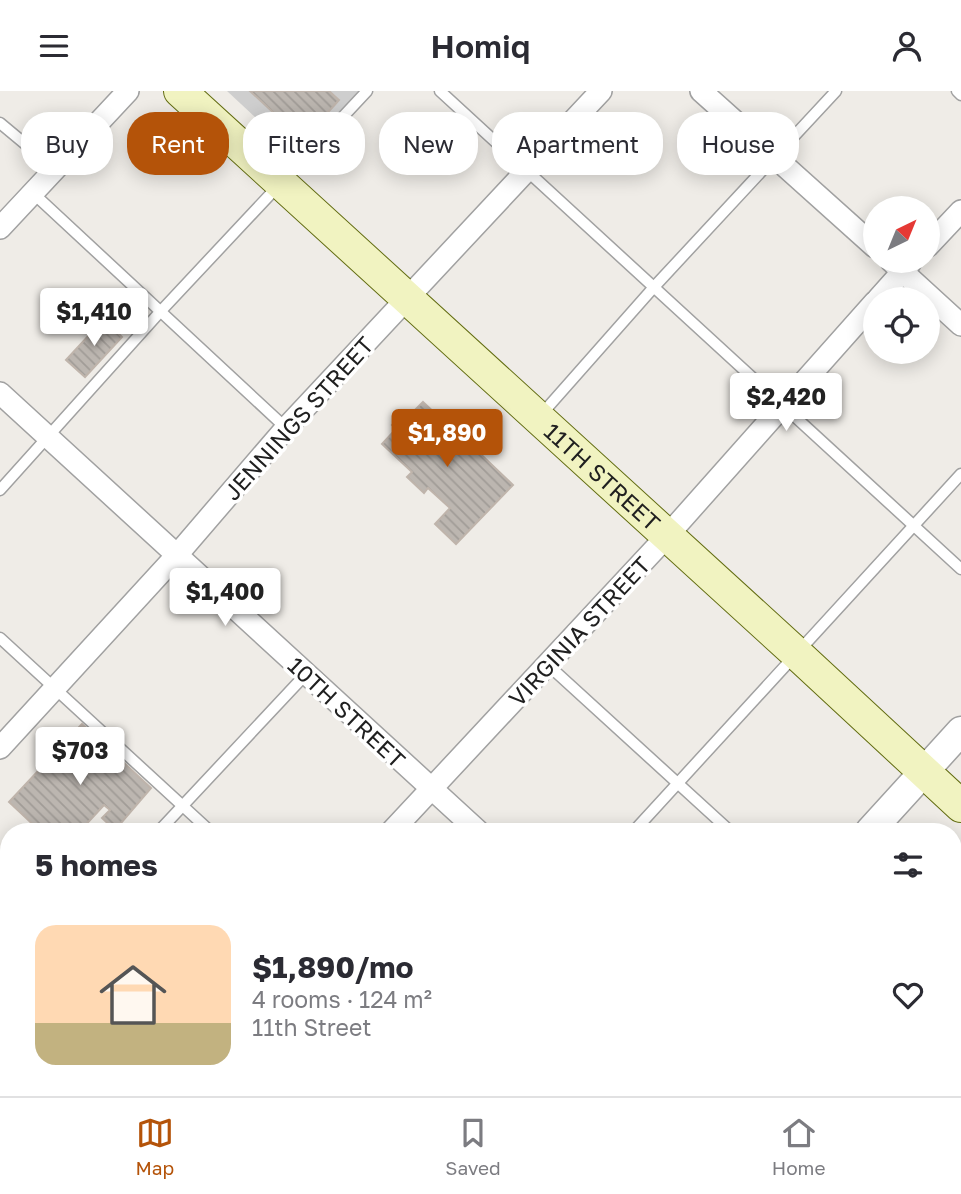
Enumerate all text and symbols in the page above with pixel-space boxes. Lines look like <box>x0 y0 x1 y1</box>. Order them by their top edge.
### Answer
icon: menu <box>35 27 73 65</box>
text: Homiq <box>431 27 530 65</box>
icon: person <box>888 27 926 65</box>
chip: Buy <box>21 112 113 175</box>
chip: Rent <box>127 112 229 175</box>
chip: Filters <box>243 112 365 175</box>
chip: New <box>379 112 478 175</box>
chip: Apartment <box>492 112 663 175</box>
chip: House <box>677 112 799 175</box>
north arrow <box>863 196 940 273</box>
map controls <box>863 196 940 364</box>
button: locate <box>863 287 940 364</box>
pin: $1,410 <box>37 289 151 348</box>
text: $1,410 <box>56 297 132 325</box>
street label: JENNINGS STREET <box>217 331 379 505</box>
pin: $2,420 <box>729 373 843 433</box>
text: $2,420 <box>746 382 826 410</box>
pin: $1,890 <box>390 409 504 469</box>
street label: 11TH STREET <box>539 417 666 536</box>
text: $1,890 <box>408 418 486 446</box>
street label: VIRGINIA STREET <box>502 550 656 712</box>
pin: $1,400 <box>168 568 282 628</box>
text: $1,400 <box>186 577 264 605</box>
street label: 10TH STREET <box>283 651 411 773</box>
pin: $703 <box>39 727 121 787</box>
text: $703 <box>52 736 108 764</box>
icon: filters <box>889 846 927 884</box>
text: 5 homes <box>35 847 158 883</box>
text: $1,890/mo <box>252 949 414 985</box>
icon: home <box>91 953 175 1037</box>
icon: heart <box>889 976 927 1014</box>
text: 4 rooms · 124 m² <box>252 985 432 1013</box>
text: 11th Street <box>252 1013 372 1041</box>
tab: Map <box>136 1114 174 1179</box>
tab: Saved <box>445 1114 501 1179</box>
tab: Home <box>772 1114 825 1179</box>

